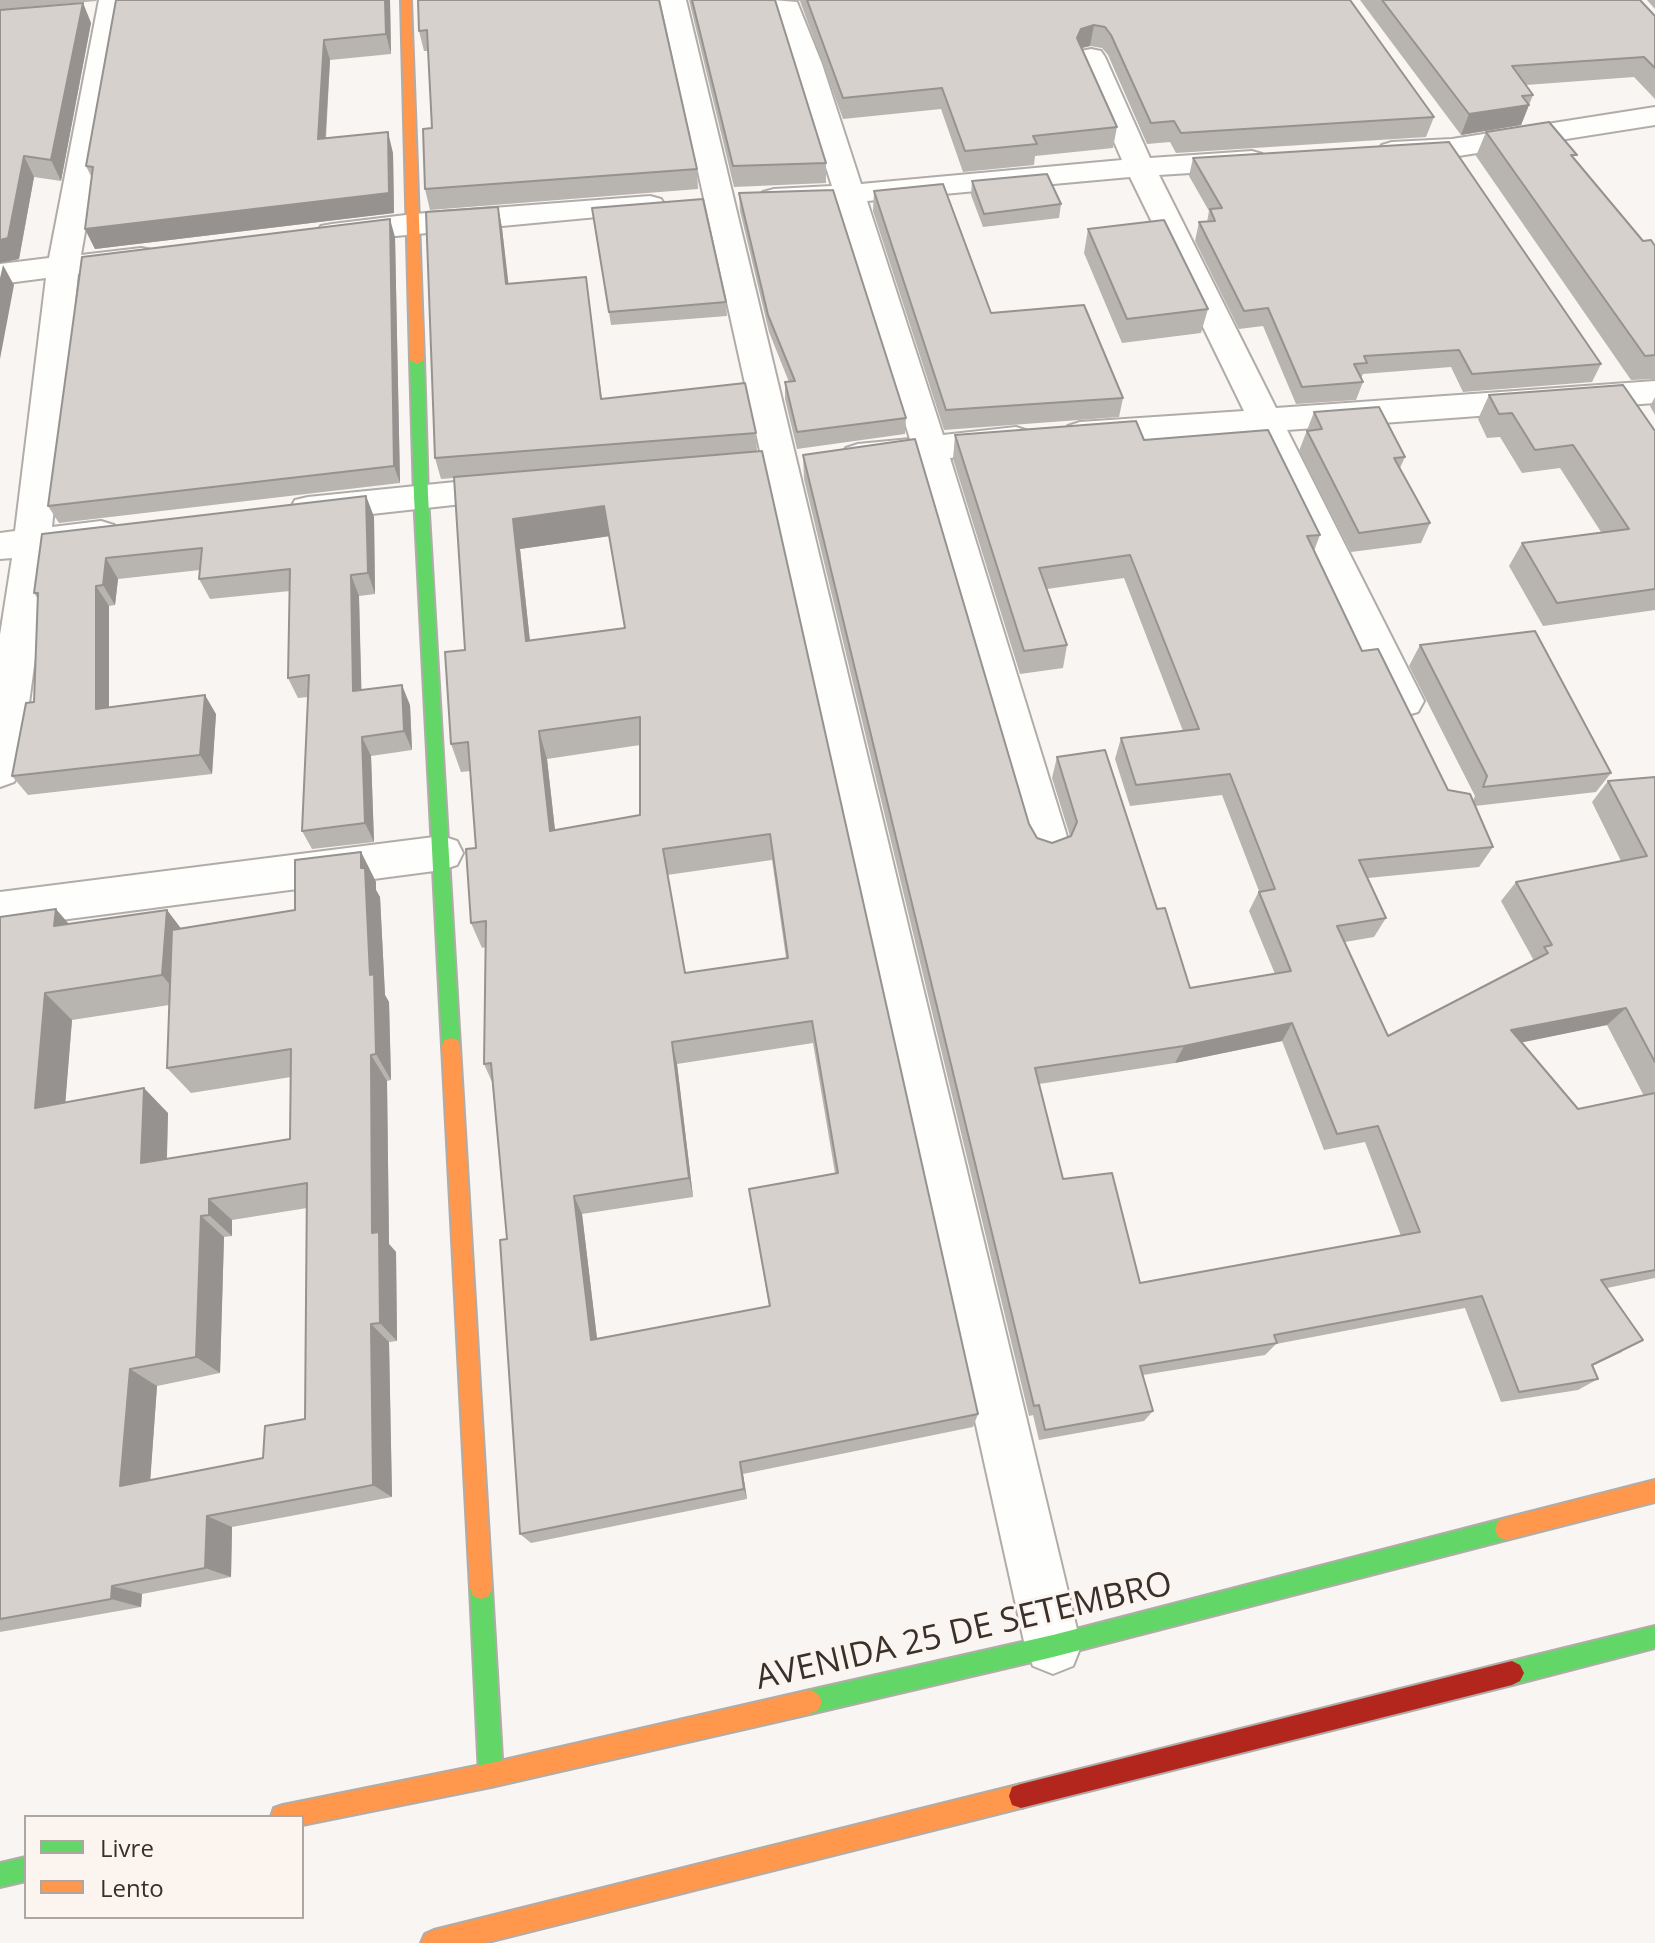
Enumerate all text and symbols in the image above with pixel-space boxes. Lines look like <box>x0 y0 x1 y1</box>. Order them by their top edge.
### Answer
street label: AVENIDA 25 DE SETEMBRO <box>752 1564 1176 1700</box>
legend <box>24 1815 304 1919</box>
text: Livre <box>100 1831 154 1864</box>
text: Lento <box>100 1871 164 1904</box>

